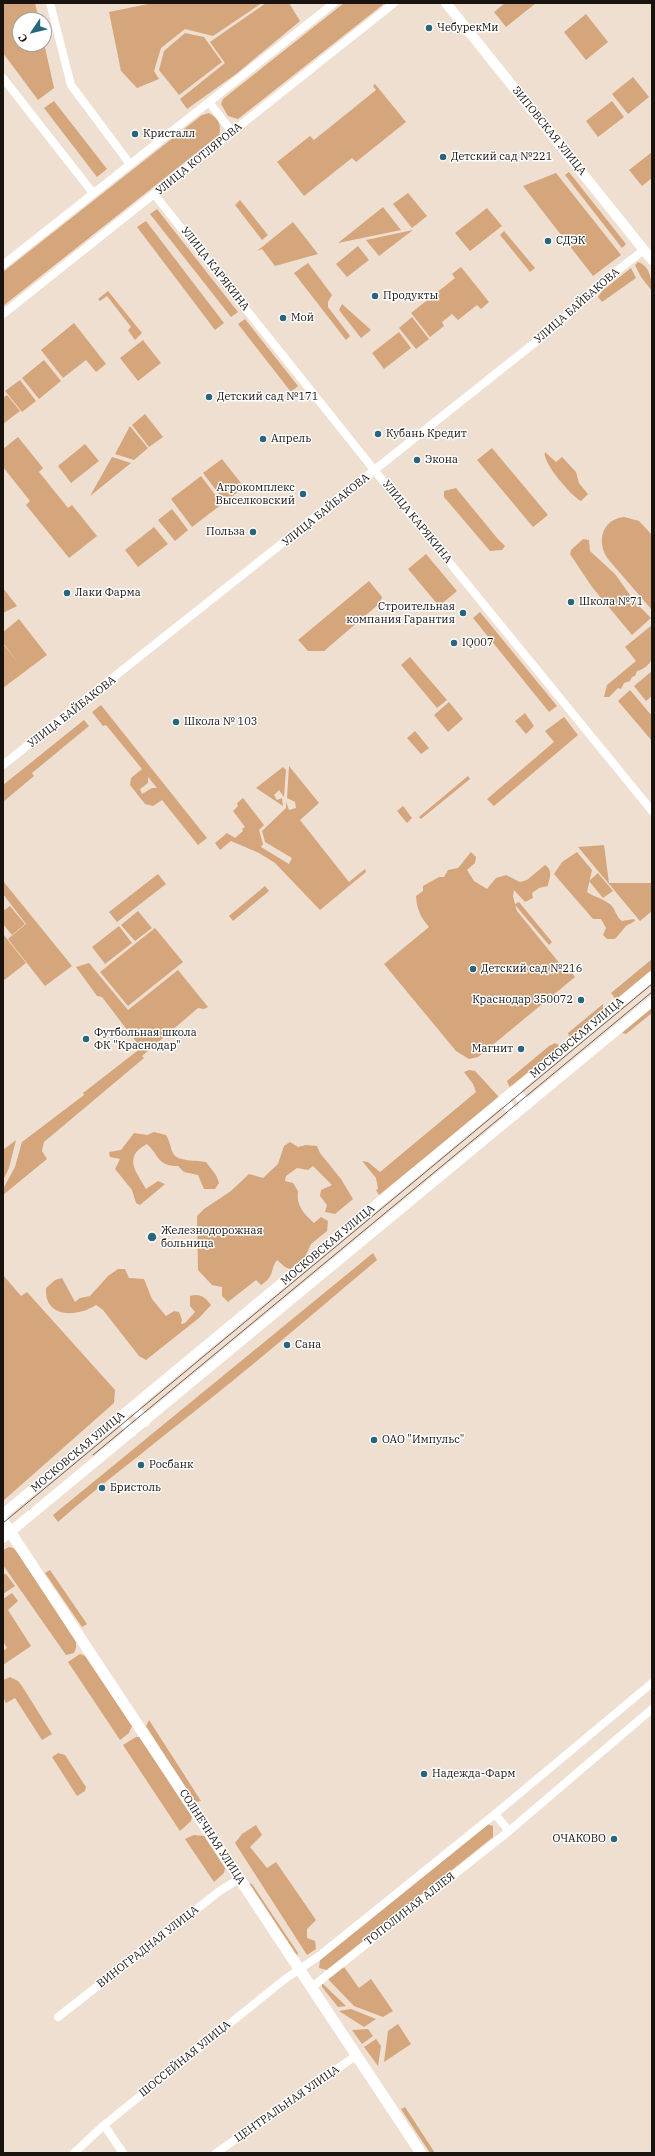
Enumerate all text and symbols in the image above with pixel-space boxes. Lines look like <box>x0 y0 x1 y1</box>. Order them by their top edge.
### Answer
north arrow <box>12 12 52 52</box>
place label: ЧебурекМи <box>437 21 499 35</box>
marker: ЧебурекМи <box>424 23 434 33</box>
text: С <box>15 31 31 45</box>
street label: ЗИПОВСКАЯ УЛИЦА <box>509 84 589 178</box>
street label: УЛИЦА КОТЛЯРОВА <box>153 120 245 198</box>
place label: Кристалл <box>143 127 195 141</box>
marker: Кристалл <box>130 129 140 139</box>
place label: Детский сад №221 <box>451 150 552 164</box>
marker: Детский сад №221 <box>438 152 448 162</box>
street label: УЛИЦА КАРЯКИНА <box>178 224 252 314</box>
place label: СДЭК <box>556 234 585 248</box>
marker: СДЭК <box>543 236 553 246</box>
street label: УЛИЦА БАЙБАКОВА <box>532 266 622 346</box>
place label: Продукты <box>383 289 438 303</box>
marker: Продукты <box>370 291 380 301</box>
place label: Мой <box>291 311 314 325</box>
marker: Мой <box>278 313 288 323</box>
place label: Детский сад №171 <box>217 390 318 404</box>
marker: Детский сад №171 <box>204 392 214 402</box>
place label: Кубань Кредит <box>386 427 467 441</box>
marker: Кубань Кредит <box>373 429 383 439</box>
place label: Апрель <box>271 432 311 446</box>
marker: Апрель <box>258 434 268 444</box>
place label: Экона <box>425 453 458 467</box>
marker: Экона <box>412 455 422 465</box>
street label: УЛИЦА БАЙБАКОВА <box>280 471 372 549</box>
street label: УЛИЦА КАРЯКИНА <box>380 478 454 566</box>
place label: Агрокомплекс Выселковский <box>215 481 295 507</box>
marker: Агрокомплекс Выселковский <box>298 489 308 499</box>
place label: Польза <box>206 525 245 539</box>
marker: Польза <box>248 527 258 537</box>
place label: Лаки Фарма <box>75 586 141 600</box>
marker: Лаки Фарма <box>62 588 72 598</box>
place label: Школа №71 <box>579 595 643 609</box>
marker: Школа №71 <box>566 597 576 607</box>
place label: Строительная компания Гарантия <box>346 600 455 626</box>
marker: Строительная компания Гарантия <box>458 608 468 618</box>
place label: IQ007 <box>462 636 493 650</box>
marker: IQ007 <box>449 638 459 648</box>
street label: УЛИЦА БАЙБАКОВА <box>25 674 119 750</box>
place label: Школа № 103 <box>184 715 257 729</box>
marker: Школа № 103 <box>171 717 181 727</box>
place label: Детский сад №216 <box>481 962 582 976</box>
marker: Детский сад №216 <box>468 964 478 974</box>
place label: Краснодар 350072 <box>472 993 573 1007</box>
street label: МОСКОВСКАЯ УЛИЦА <box>528 995 626 1081</box>
marker: Краснодар 350072 <box>576 995 586 1005</box>
place label: Футбольная школа ФК "Краснодар" <box>94 1026 197 1052</box>
marker: Футбольная школа ФК "Краснодар" <box>81 1034 91 1044</box>
place label: Магнит <box>472 1042 513 1056</box>
marker: Магнит <box>516 1044 526 1054</box>
street label: МОСКОВСКАЯ УЛИЦА <box>279 1202 377 1288</box>
place label: Железнодорожная больница <box>161 1224 263 1250</box>
marker: Железнодорожная больница <box>146 1231 158 1243</box>
place label: Сана <box>295 1338 321 1352</box>
marker: Сана <box>282 1340 292 1350</box>
street label: МОСКОВСКАЯ УЛИЦА <box>29 1409 127 1495</box>
place label: ОАО "Импульс" <box>382 1433 464 1447</box>
marker: ОАО "Импульс" <box>369 1435 379 1445</box>
place label: Росбанк <box>149 1458 193 1472</box>
marker: Росбанк <box>136 1460 146 1470</box>
place label: Бристоль <box>110 1481 161 1495</box>
marker: Бристоль <box>97 1483 107 1493</box>
place label: Надежда-Фарм <box>432 1767 515 1781</box>
marker: Надежда-Фарм <box>419 1769 429 1779</box>
street label: СОЛНЕЧНАЯ УЛИЦА <box>176 1787 248 1887</box>
place label: ОЧАКОВО <box>552 1832 606 1846</box>
marker: ОЧАКОВО <box>609 1834 619 1844</box>
street label: ТОПОЛИНАЯ АЛЛЕЯ <box>362 1870 458 1948</box>
street label: ВИНОГРАДНАЯ УЛИЦА <box>95 1903 201 1991</box>
street label: ШОССЕЙНАЯ УЛИЦА <box>137 2018 233 2100</box>
street label: ЦЕНТРАЛЬНАЯ УЛИЦА <box>232 2063 342 2145</box>

